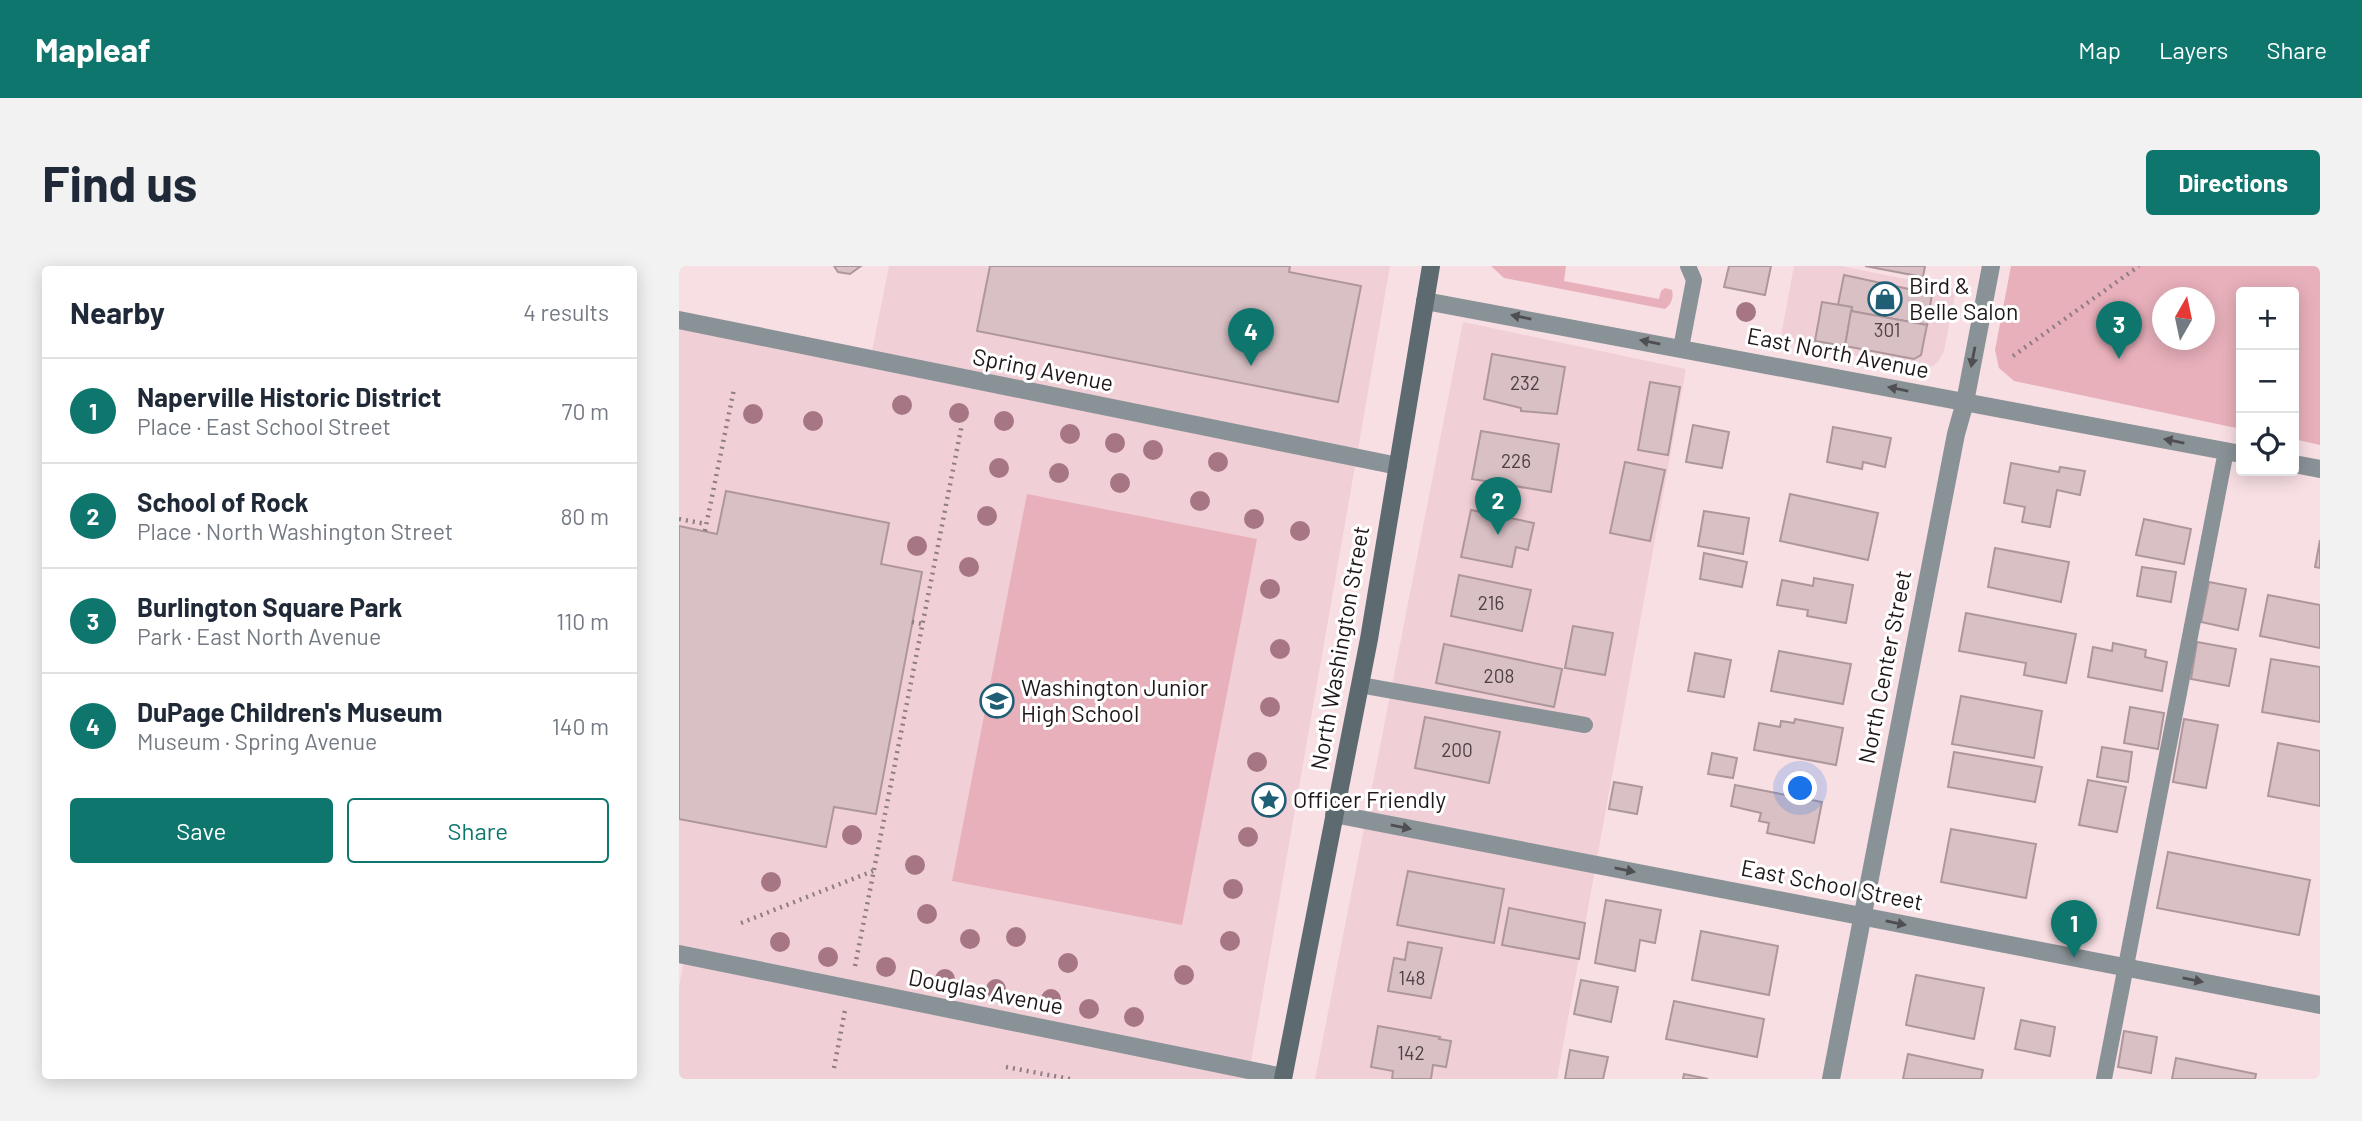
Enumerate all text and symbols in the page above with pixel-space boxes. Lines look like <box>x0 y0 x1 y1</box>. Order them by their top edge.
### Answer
text: Mapleaf <box>35 29 151 69</box>
text: Map <box>2078 35 2121 64</box>
text: Layers <box>2159 35 2228 64</box>
text: Share <box>2266 35 2327 64</box>
button: Directions <box>2146 150 2320 215</box>
text: Find us <box>42 153 197 212</box>
place label: Bird & Belle Salon <box>1909 271 2018 325</box>
shop icon: Bird & Belle Salon <box>1866 280 1904 318</box>
north arrow <box>2152 287 2215 350</box>
map controls <box>2236 287 2299 476</box>
button: + <box>2236 287 2299 350</box>
text: Nearby <box>70 294 165 330</box>
text: 4 results <box>523 298 609 326</box>
pin: 3 <box>2096 301 2142 359</box>
pin: 4 <box>1228 308 1274 366</box>
one-way arrow <box>1510 311 1532 322</box>
house number: 301 <box>1874 318 1900 341</box>
street label: East North Avenue <box>1745 321 1932 383</box>
one-way arrow <box>1639 336 1661 347</box>
street label: Spring Avenue <box>970 342 1116 396</box>
one-way arrow <box>1968 346 1979 368</box>
button: − <box>2236 350 2299 413</box>
house number: 232 <box>1510 371 1540 394</box>
text: Naperville Historic District <box>137 381 441 412</box>
one-way arrow <box>1887 383 1909 394</box>
text: 1 <box>89 397 97 425</box>
text: 70 m <box>562 397 609 425</box>
text: Place · East School Street <box>137 412 391 440</box>
button: locate <box>2236 413 2299 476</box>
one-way arrow <box>2163 435 2185 446</box>
house number: 226 <box>1501 449 1531 472</box>
pin: 2 <box>1475 477 1521 535</box>
text: School of Rock <box>137 486 309 517</box>
text: 2 <box>87 502 99 530</box>
text: 80 m <box>560 502 609 530</box>
text: Place · North Washington Street <box>137 517 453 545</box>
street label: North Washington Street <box>1304 524 1374 772</box>
street label: North Center Street <box>1852 568 1917 766</box>
text: Burlington Square Park <box>137 591 402 622</box>
house number: 216 <box>1478 591 1504 614</box>
text: 3 <box>87 607 99 635</box>
text: 110 m <box>556 607 609 635</box>
text: Park · East North Avenue <box>137 622 381 650</box>
house number: 208 <box>1484 664 1514 687</box>
place label: Washington Junior High School <box>1021 673 1209 727</box>
school or university icon: Washington Junior High School <box>978 682 1016 720</box>
text: DuPage Children's Museum <box>137 696 443 727</box>
text: 4 <box>86 712 100 740</box>
text: 140 m <box>552 712 609 740</box>
text: Museum · Spring Avenue <box>137 727 377 755</box>
house number: 200 <box>1441 738 1473 761</box>
your location <box>1783 771 1817 805</box>
place icon: Officer Friendly <box>1250 781 1288 819</box>
place label: Officer Friendly <box>1293 785 1446 813</box>
button: Save <box>70 798 333 863</box>
button: Share <box>347 798 609 863</box>
one-way arrow <box>1390 822 1412 833</box>
street label: East School Street <box>1739 853 1926 915</box>
one-way arrow <box>1614 865 1636 876</box>
pin: 1 <box>2051 900 2097 958</box>
one-way arrow <box>1885 917 1907 928</box>
street label: Douglas Avenue <box>906 962 1066 1020</box>
house number: 148 <box>1398 966 1426 989</box>
one-way arrow <box>2182 975 2204 986</box>
house number: 142 <box>1397 1041 1425 1064</box>

